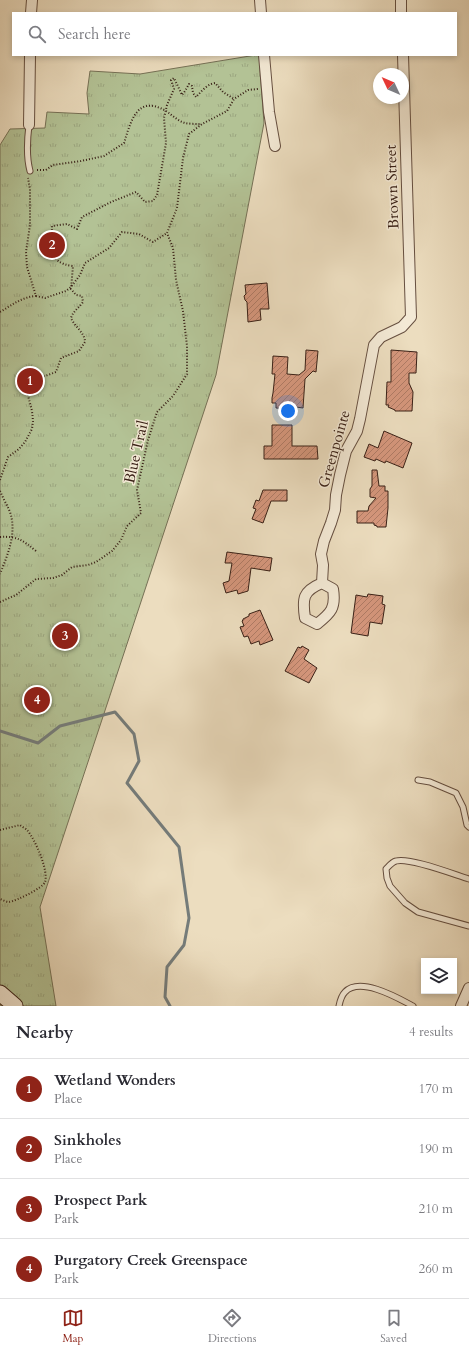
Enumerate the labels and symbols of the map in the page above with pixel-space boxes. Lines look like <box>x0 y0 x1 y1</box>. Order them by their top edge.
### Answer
north arrow <box>373 68 409 104</box>
street label: Brown Street <box>381 144 403 230</box>
pin: 2 <box>39 230 65 260</box>
pin: 1 <box>17 366 43 396</box>
your location <box>278 401 298 421</box>
street label: Greenpointe <box>313 408 355 490</box>
street label: Blue Trail <box>119 418 153 485</box>
pin: 3 <box>52 621 78 651</box>
pin: 4 <box>24 685 50 715</box>

